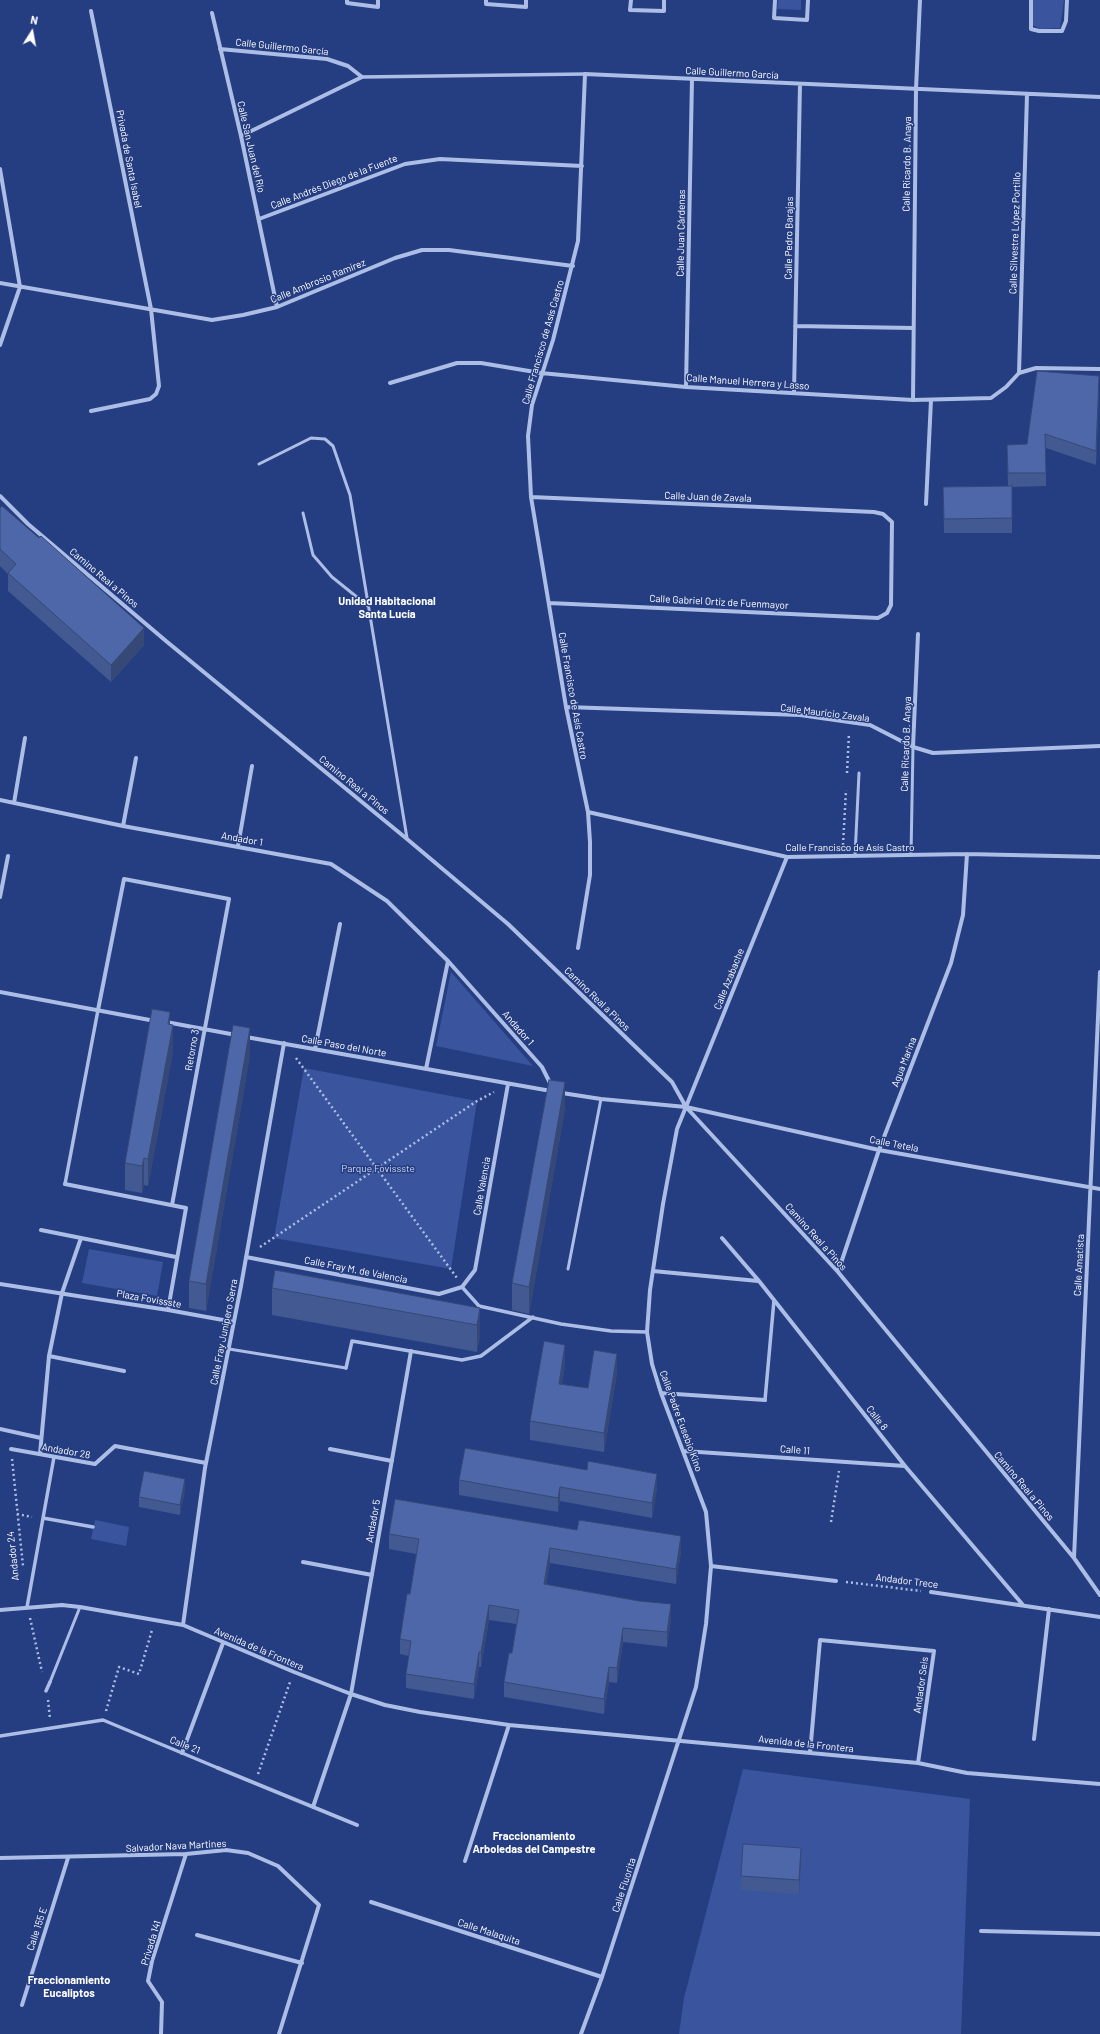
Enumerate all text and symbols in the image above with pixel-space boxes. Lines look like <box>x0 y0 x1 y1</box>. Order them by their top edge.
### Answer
north arrow <box>12 12 52 52</box>
text: N <box>30 13 39 27</box>
street label: Calle Guillermo García <box>235 36 329 58</box>
street label: Calle Guillermo García <box>685 65 779 81</box>
street label: Calle San Juan del Río <box>235 100 267 194</box>
street label: Privada de Santa Isabel <box>114 109 144 209</box>
street label: Calle Ricardo B. Anaya <box>900 116 914 212</box>
street label: Calle Andrés Diego de la Fuente <box>269 152 399 212</box>
street label: Calle Silvestre López Portillo <box>1007 172 1023 294</box>
street label: Calle Juan Cárdenas <box>674 189 688 277</box>
street label: Calle Pedro Barajas <box>782 196 796 280</box>
street label: Calle Ambrosio Ramírez <box>269 256 367 306</box>
street label: Calle Francisco de Asís Castro <box>519 278 567 406</box>
street label: Calle Manuel Herrera y Lasso <box>686 372 810 392</box>
street label: Calle Juan de Zavala <box>664 489 752 505</box>
street label: Camino Real a Pinos <box>67 546 141 610</box>
street label: Calle Gabriel Ortiz de Fuenmayor <box>649 592 789 612</box>
district label: Unidad Habitacional Santa Lucía <box>338 594 436 620</box>
street label: Calle Francisco de Asís Castro <box>556 631 590 761</box>
street label: Calle Ricardo B. Anaya <box>898 696 914 792</box>
street label: Calle Mauricio Zavala <box>780 702 870 724</box>
street label: Camino Real a Pinos <box>317 753 391 817</box>
street label: Andador 1 <box>220 829 264 849</box>
street label: Calle Francisco de Asís Castro <box>785 842 915 854</box>
street label: Calle Azabache <box>711 947 747 1011</box>
street label: Camino Real a Pinos <box>562 965 632 1033</box>
street label: Andador 1 <box>500 1008 536 1048</box>
street label: Retorno 3 <box>182 1028 202 1072</box>
street label: Calle Paso del Norte <box>301 1033 387 1059</box>
street label: Agua Marina <box>889 1035 919 1089</box>
street label: Calle Tetela <box>869 1133 919 1155</box>
street label: Calle Valencia <box>471 1156 493 1216</box>
park label: Parque Fovissste <box>341 1163 415 1175</box>
street label: Camino Real a Pinos <box>783 1201 849 1273</box>
street label: Calle Amatista <box>1071 1234 1087 1296</box>
street label: Calle Fray M. de Valencia <box>303 1254 409 1286</box>
street label: Calle Fray Junípero Serra <box>208 1278 240 1386</box>
street label: Plaza Fovissste <box>116 1287 182 1311</box>
street label: Calle Padre Eusebio Kino <box>657 1369 705 1473</box>
street label: Calle 8 <box>864 1403 890 1433</box>
street label: Andador 28 <box>41 1441 91 1461</box>
street label: Calle 11 <box>780 1443 810 1457</box>
street label: Camino Real a Pinos <box>992 1449 1056 1523</box>
street label: Andador 5 <box>363 1498 383 1544</box>
street label: Andador 24 <box>4 1531 22 1581</box>
street label: Andador Trece <box>875 1571 939 1591</box>
street label: Avenida de la Frontera <box>212 1625 306 1673</box>
street label: Andador Seis <box>911 1656 931 1714</box>
street label: Calle 21 <box>168 1733 202 1757</box>
street label: Avenida de la Frontera <box>758 1733 854 1755</box>
district label: Fraccionamiento Arboledas del Campestre <box>472 1829 596 1855</box>
street label: Salvador Nava Martines <box>125 1837 227 1855</box>
street label: Calle Fluorita <box>610 1856 638 1914</box>
street label: Calle 155 E <box>24 1906 50 1952</box>
street label: Calle Malaquita <box>456 1916 522 1948</box>
street label: Privada 141 <box>139 1919 163 1967</box>
district label: Fraccionamiento Eucaliptos <box>28 1973 110 1999</box>

